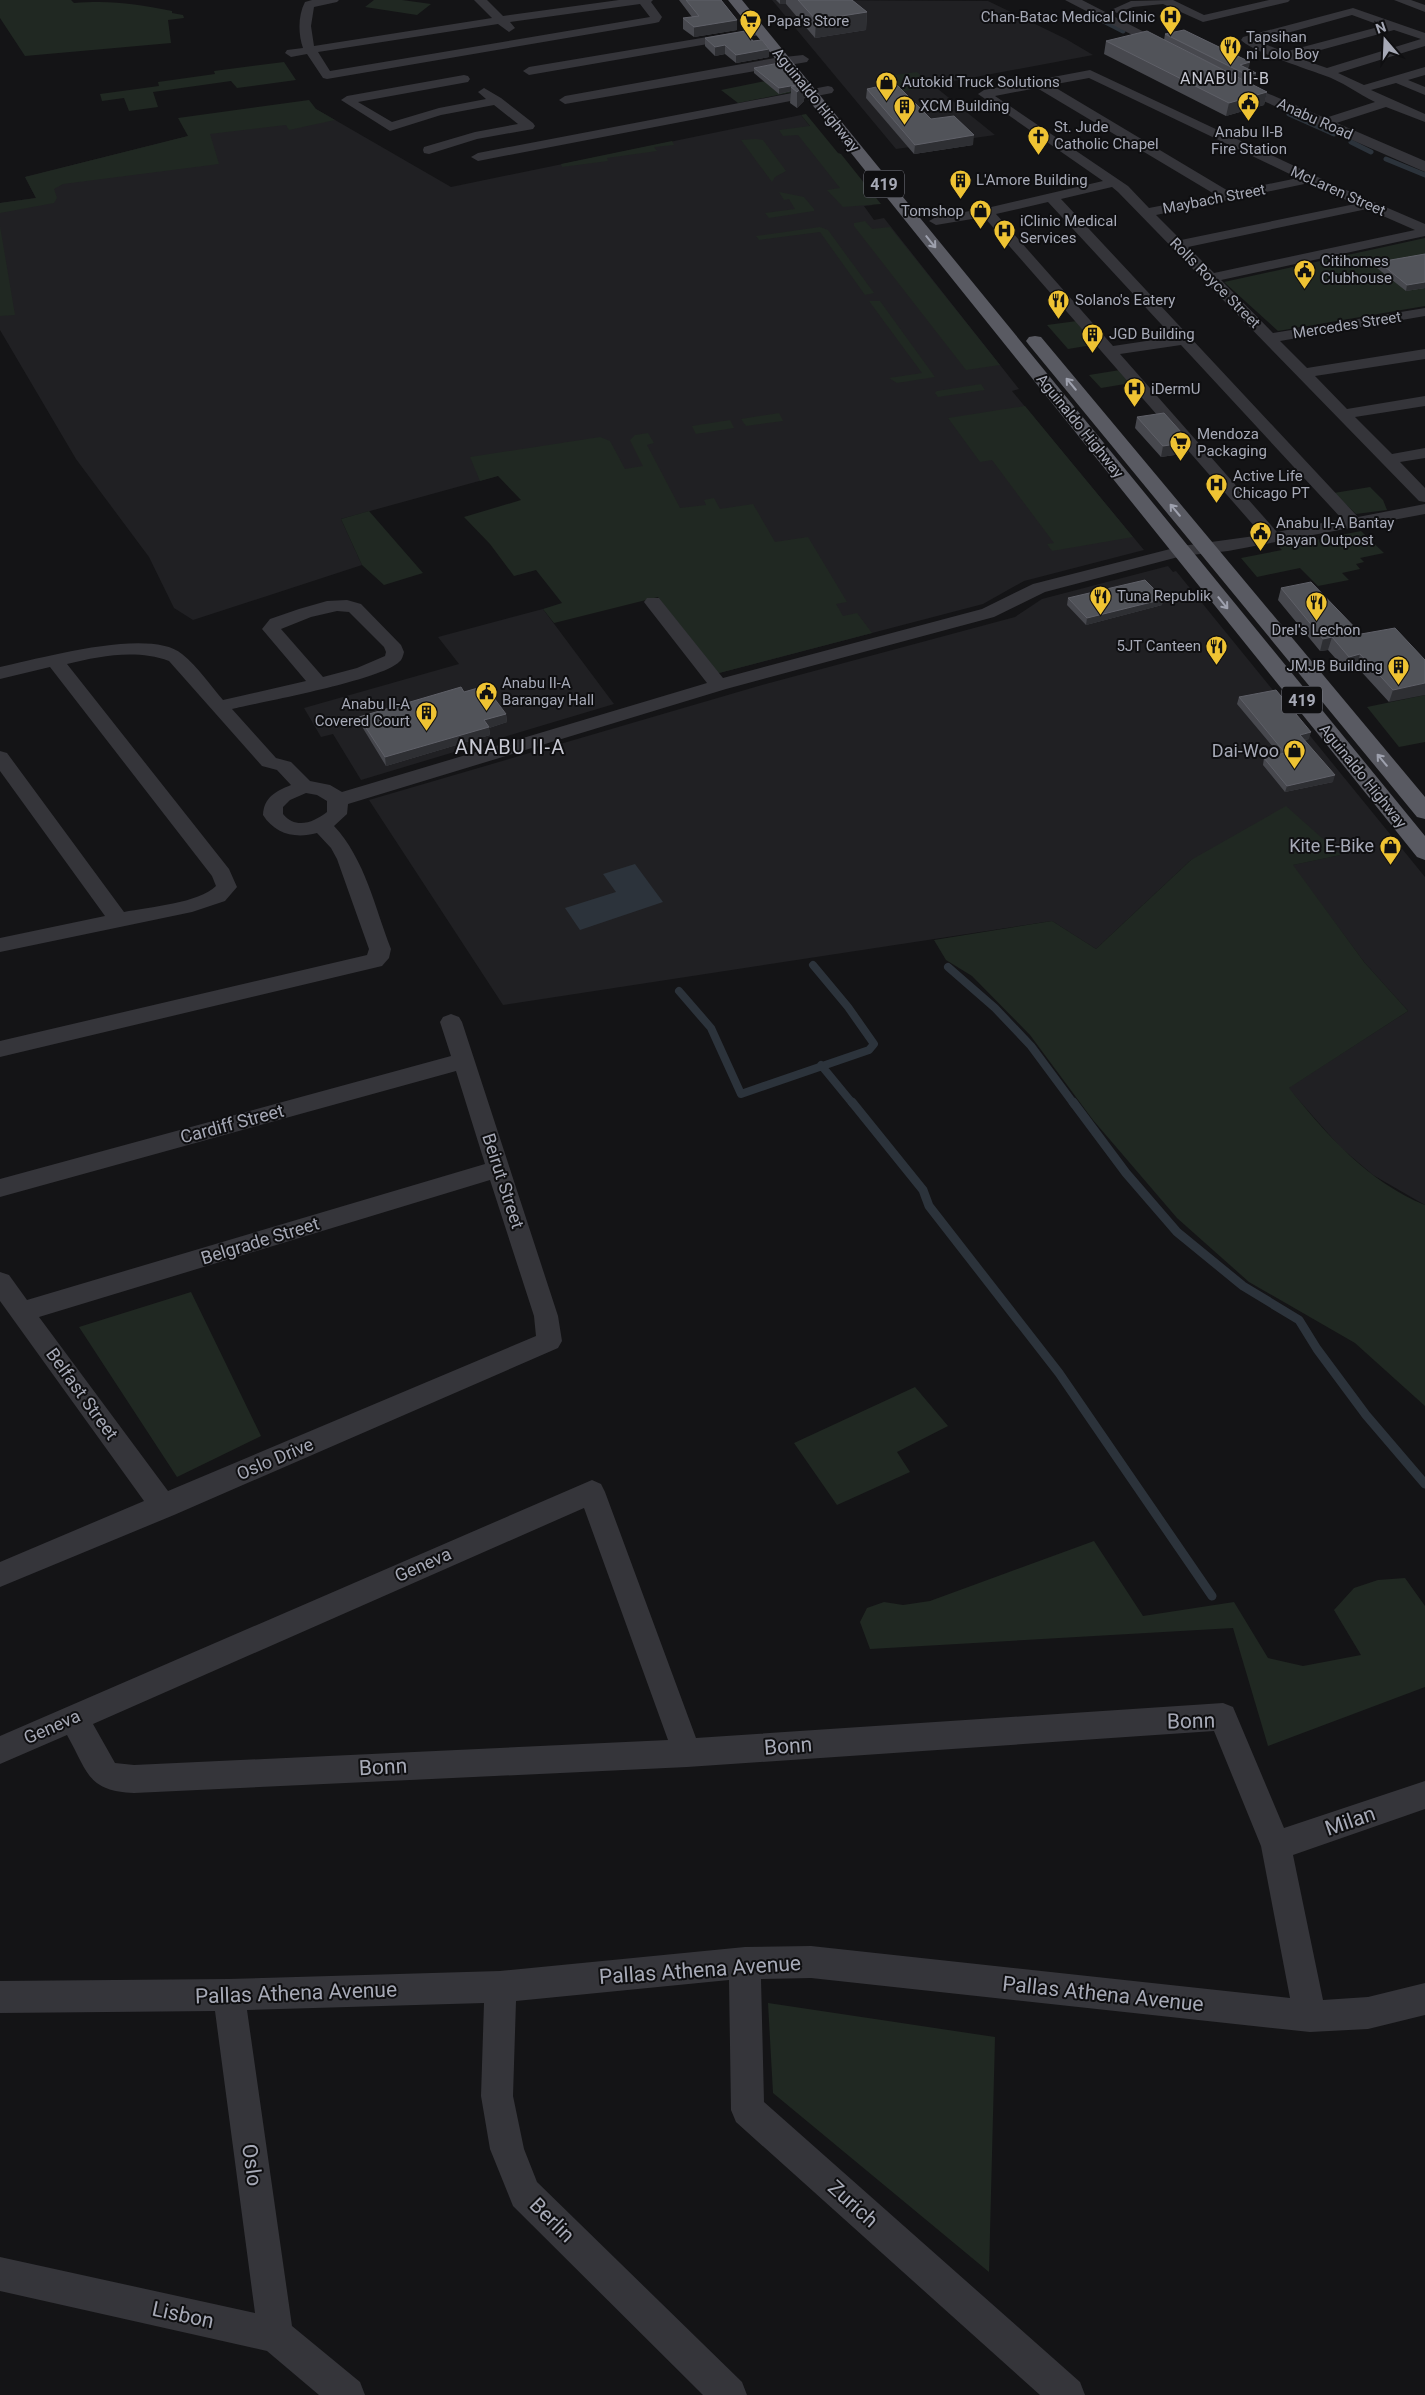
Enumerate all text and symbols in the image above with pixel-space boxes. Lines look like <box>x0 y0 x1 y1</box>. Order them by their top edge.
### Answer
hospital icon: Chan-Batac Medical Clinic <box>1159 5 1183 36</box>
place label: Chan-Batac Medical Clinic <box>981 8 1155 26</box>
supermarket icon: Papa's Store <box>739 9 763 40</box>
place label: Papa's Store <box>767 12 849 30</box>
north arrow <box>1360 15 1410 65</box>
text: N <box>1373 19 1388 37</box>
place label: Tapsihan ni Lolo Boy <box>1246 28 1319 63</box>
restaurant icon: Tapsihan ni Lolo Boy <box>1218 34 1242 65</box>
street label: Aguinaldo Highway <box>769 44 863 156</box>
district label: ANABU II-B <box>1180 69 1270 88</box>
shop icon: Autokid Truck Solutions <box>874 70 898 101</box>
place label: Autokid Truck Solutions <box>902 73 1060 91</box>
public building icon: Anabu II-B Fire Station <box>1237 91 1261 122</box>
building icon: XCM Building <box>892 94 916 125</box>
street label: Anabu Road <box>1274 94 1356 144</box>
place label: XCM Building <box>920 97 1010 115</box>
place label: St. Jude Catholic Chapel <box>1054 118 1159 153</box>
place label: Anabu II-B Fire Station <box>1211 123 1287 158</box>
church icon: St. Jude Catholic Chapel <box>1026 124 1050 155</box>
street label: McLaren Street <box>1288 162 1388 220</box>
building icon: L'Amore Building <box>948 168 972 199</box>
road number: 419 <box>864 170 904 198</box>
place label: L'Amore Building <box>976 171 1088 189</box>
street label: Maybach Street <box>1161 180 1267 218</box>
shop icon: Tomshop <box>968 199 992 230</box>
place label: Tomshop <box>901 202 964 220</box>
place label: iClinic Medical Services <box>1020 212 1117 247</box>
hospital icon: iClinic Medical Services <box>992 218 1016 249</box>
street label: Rolls Royce Street <box>1166 234 1264 332</box>
one-way arrow <box>925 235 936 248</box>
place label: Citihomes Clubhouse <box>1321 252 1392 287</box>
public building icon: Citihomes Clubhouse <box>1293 258 1317 289</box>
restaurant icon: Solano's Eatery <box>1047 288 1071 319</box>
place label: Solano's Eatery <box>1075 291 1175 309</box>
street label: Mercedes Street <box>1292 308 1402 342</box>
building icon: JGD Building <box>1081 322 1105 353</box>
place label: JGD Building <box>1109 325 1195 343</box>
street label: Aguinaldo Highway <box>1033 370 1127 482</box>
hospital icon: iDermU <box>1123 377 1147 408</box>
one-way arrow <box>1066 378 1077 391</box>
place label: iDermU <box>1151 380 1200 398</box>
place label: Mendoza Packaging <box>1197 425 1267 460</box>
supermarket icon: Mendoza Packaging <box>1169 431 1193 462</box>
place label: Active Life Chicago PT <box>1233 467 1310 502</box>
hospital icon: Active Life Chicago PT <box>1205 473 1229 504</box>
one-way arrow <box>1169 503 1180 516</box>
place label: Anabu II-A Bantay Bayan Outpost <box>1276 514 1394 549</box>
public building icon: Anabu II-A Bantay Bayan Outpost <box>1248 520 1272 551</box>
restaurant icon: Tuna Republik <box>1089 584 1113 615</box>
place label: Tuna Republik <box>1117 587 1211 605</box>
restaurant icon: Drel's Lechon <box>1304 590 1328 621</box>
one-way arrow <box>1218 596 1229 609</box>
place label: Drel's Lechon <box>1272 621 1360 639</box>
restaurant icon: 5JT Canteen <box>1205 634 1229 665</box>
place label: 5JT Canteen <box>1117 637 1201 655</box>
building icon: JMJB Building <box>1387 654 1411 685</box>
place label: JMJB Building <box>1287 657 1383 675</box>
place label: Anabu II-A Barangay Hall <box>502 674 594 709</box>
public building icon: Anabu II-A Barangay Hall <box>474 680 498 711</box>
road number: 419 <box>1282 686 1322 714</box>
place label: Anabu II-A Covered Court <box>315 695 410 730</box>
building icon: Anabu II-A Covered Court <box>414 701 438 732</box>
street label: Aguinaldo Highway <box>1316 720 1410 832</box>
district label: ANABU II-A <box>455 735 565 759</box>
shop icon: Dai-Woo <box>1283 739 1307 770</box>
place label: Dai-Woo <box>1212 740 1279 761</box>
one-way arrow <box>1376 754 1387 767</box>
shop icon: Kite E-Bike <box>1378 834 1402 865</box>
place label: Kite E-Bike <box>1289 835 1374 856</box>
street label: Cardiff Street <box>178 1100 286 1147</box>
street label: Beirut Street <box>478 1131 529 1231</box>
street label: Belgrade Street <box>198 1213 322 1268</box>
street label: Belfast Street <box>42 1344 123 1444</box>
street label: Oslo Drive <box>233 1433 316 1484</box>
street label: Geneva <box>391 1543 454 1586</box>
street label: Geneva <box>20 1705 83 1748</box>
street label: Bonn <box>1167 1709 1215 1733</box>
street label: Bonn <box>763 1732 813 1760</box>
street label: Bonn <box>358 1754 408 1780</box>
street label: Milan <box>1322 1801 1378 1841</box>
street label: Pallas Athena Avenue <box>598 1951 802 1989</box>
street label: Pallas Athena Avenue <box>1001 1971 1205 2017</box>
street label: Pallas Athena Avenue <box>195 1977 397 2009</box>
street label: Oslo <box>237 2142 267 2188</box>
street label: Zurich <box>823 2175 883 2233</box>
street label: Berlin <box>525 2193 579 2247</box>
street label: Lisbon <box>150 2297 216 2333</box>

